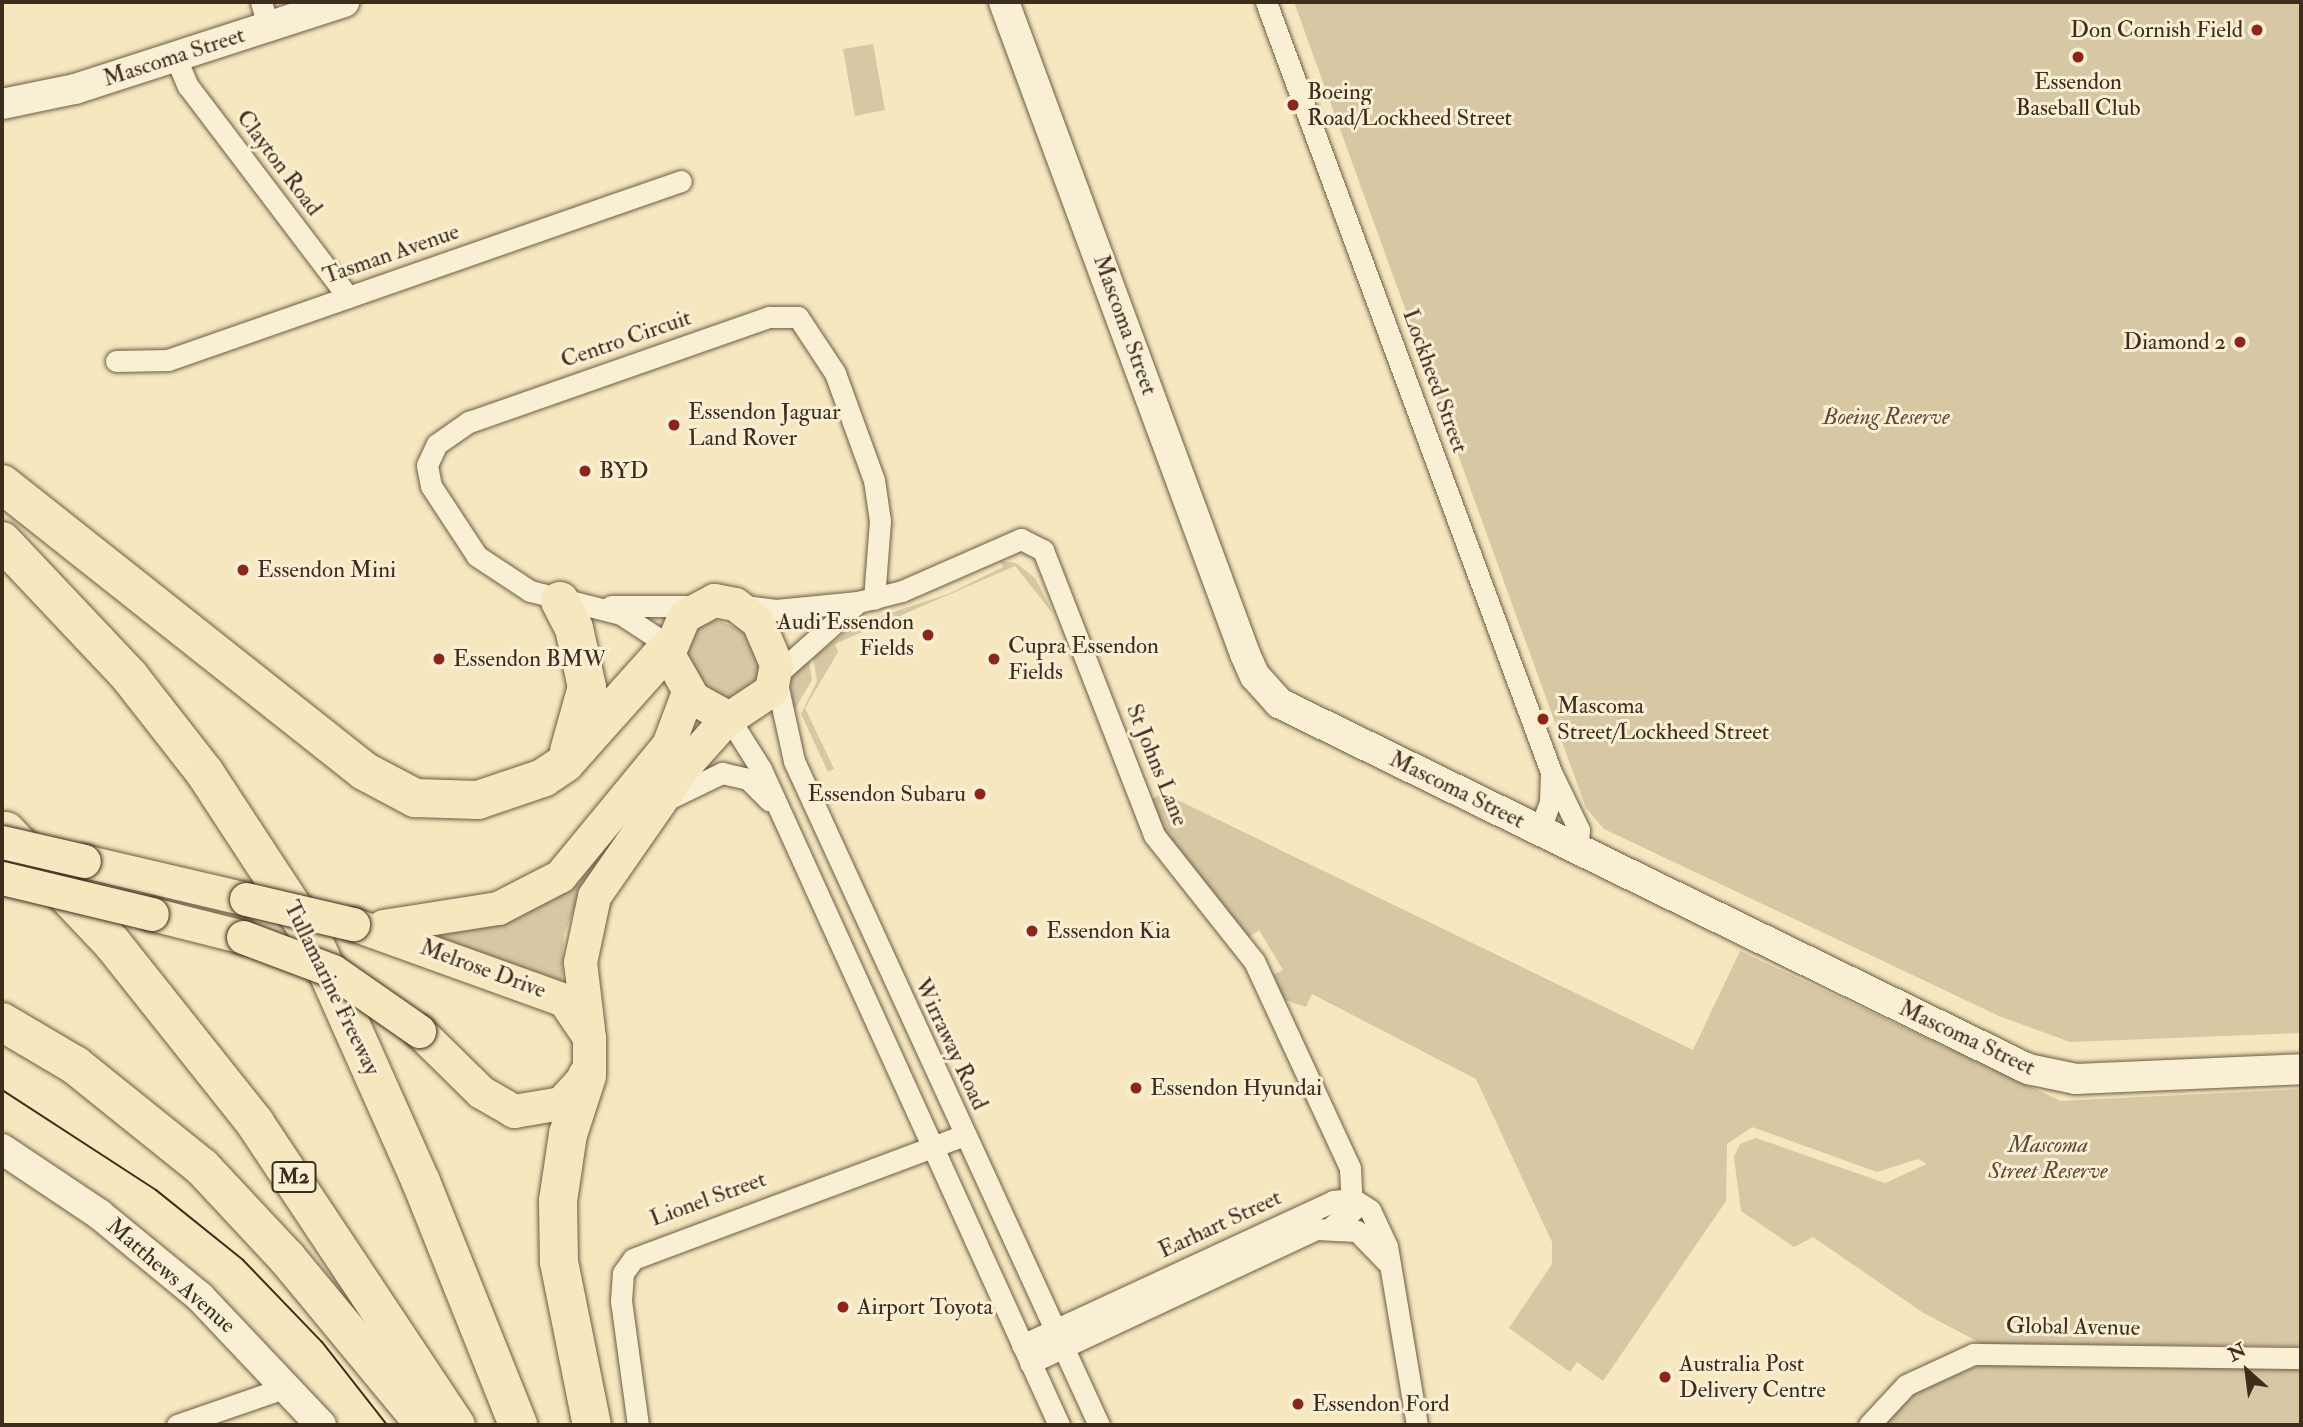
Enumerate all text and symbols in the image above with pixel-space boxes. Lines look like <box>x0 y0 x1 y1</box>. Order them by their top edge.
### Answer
place label: Don Cornish Field <box>2070 16 2243 44</box>
street label: Mascoma Street <box>100 21 248 93</box>
marker: Don Cornish Field <box>2249 22 2265 38</box>
marker: Essendon Baseball Club <box>2070 49 2086 65</box>
place label: Essendon Baseball Club <box>2015 68 2141 122</box>
place label: Boeing Road/Lockheed Street <box>1307 78 1512 132</box>
marker: Boeing Road/Lockheed Street <box>1285 97 1301 113</box>
street label: Clayton Road <box>230 105 328 221</box>
street label: Tasman Avenue <box>319 218 463 290</box>
street label: Mascoma Street <box>1087 251 1163 399</box>
street label: Centro Circuit <box>557 304 695 374</box>
street label: Lockheed Street <box>1396 305 1474 457</box>
place label: Diamond 2 <box>2123 328 2226 356</box>
marker: Diamond 2 <box>2232 334 2248 350</box>
place label: Essendon Jaguar Land Rover <box>688 398 841 452</box>
park label: Boeing Reserve <box>1822 403 1950 431</box>
marker: Essendon Jaguar Land Rover <box>666 417 682 433</box>
place label: BYD <box>599 457 648 485</box>
marker: BYD <box>577 463 593 479</box>
place label: Essendon Mini <box>257 556 396 584</box>
marker: Essendon Mini <box>235 562 251 578</box>
place label: Audi Essendon Fields <box>777 608 914 662</box>
marker: Audi Essendon Fields <box>920 627 936 643</box>
place label: Cupra Essendon Fields <box>1008 632 1159 686</box>
place label: Essendon BMW <box>453 645 607 673</box>
marker: Essendon BMW <box>431 651 447 667</box>
marker: Cupra Essendon Fields <box>986 651 1002 667</box>
place label: Mascoma Street/Lockheed Street <box>1557 692 1769 746</box>
street label: St Johns Lane <box>1120 700 1194 830</box>
marker: Mascoma Street/Lockheed Street <box>1535 711 1551 727</box>
street label: Mascoma Street <box>1385 745 1529 835</box>
place label: Essendon Subaru <box>807 780 966 808</box>
marker: Essendon Subaru <box>972 786 988 802</box>
street label: Tullamarine Freeway <box>278 896 386 1080</box>
place label: Essendon Kia <box>1046 917 1170 945</box>
marker: Essendon Kia <box>1024 923 1040 939</box>
street label: Melrose Drive <box>416 933 550 1005</box>
street label: Wirraway Road <box>908 974 994 1114</box>
street label: Mascoma Street <box>1894 994 2040 1082</box>
place label: Essendon Hyundai <box>1150 1074 1322 1102</box>
marker: Essendon Hyundai <box>1128 1080 1144 1096</box>
park label: Mascoma Street Reserve <box>1988 1131 2108 1185</box>
road number: M2 <box>271 1160 317 1194</box>
street label: Lionel Street <box>646 1165 770 1233</box>
street label: Earhart Street <box>1154 1184 1286 1264</box>
street label: Matthews Avenue <box>101 1213 241 1339</box>
place label: Airport Toyota <box>857 1293 993 1321</box>
marker: Airport Toyota <box>835 1299 851 1315</box>
street label: Global Avenue <box>2006 1312 2140 1342</box>
north arrow <box>2212 1336 2282 1406</box>
text: N <box>2224 1338 2250 1367</box>
place label: Australia Post Delivery Centre <box>1679 1350 1826 1404</box>
marker: Australia Post Delivery Centre <box>1657 1369 1673 1385</box>
place label: Essendon Ford <box>1312 1390 1450 1418</box>
marker: Essendon Ford <box>1290 1396 1306 1412</box>

